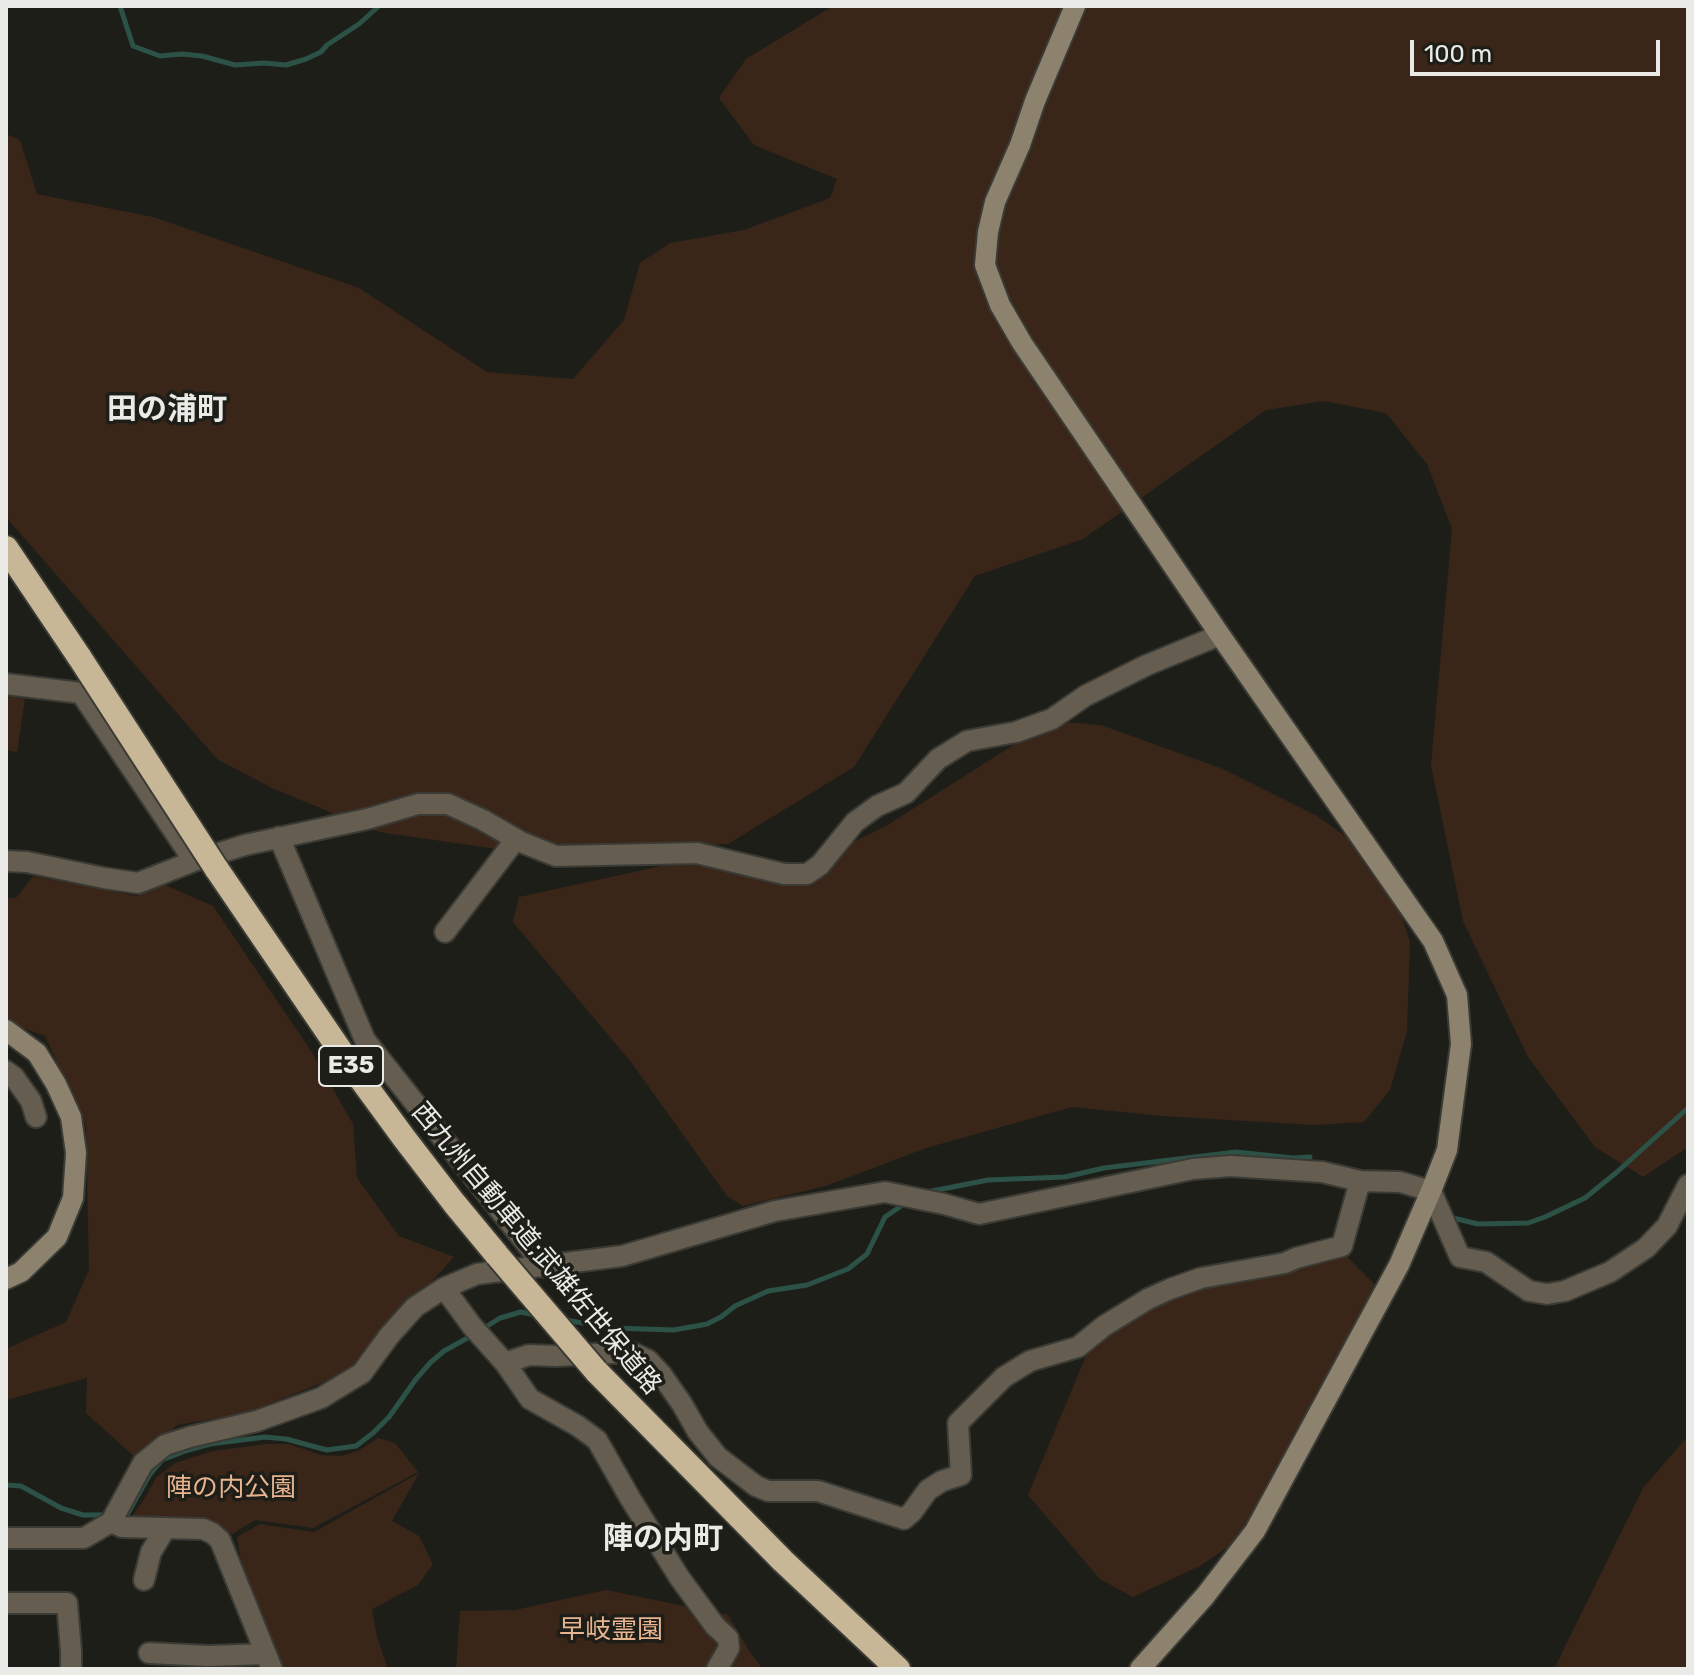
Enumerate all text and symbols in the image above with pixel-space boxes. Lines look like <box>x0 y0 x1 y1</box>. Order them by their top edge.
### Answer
scale bar <box>1414 24 1664 74</box>
text: 100 m <box>1424 40 1492 68</box>
district label: 田の浦町 <box>107 392 227 428</box>
road number: E35 <box>319 1046 383 1086</box>
street label: 西九州自動車道;武雄佐世保道路 <box>405 1097 667 1401</box>
park label: 陣の内公園 <box>166 1472 296 1504</box>
district label: 陣の内町 <box>603 1521 723 1557</box>
park label: 早岐霊園 <box>559 1614 663 1646</box>

